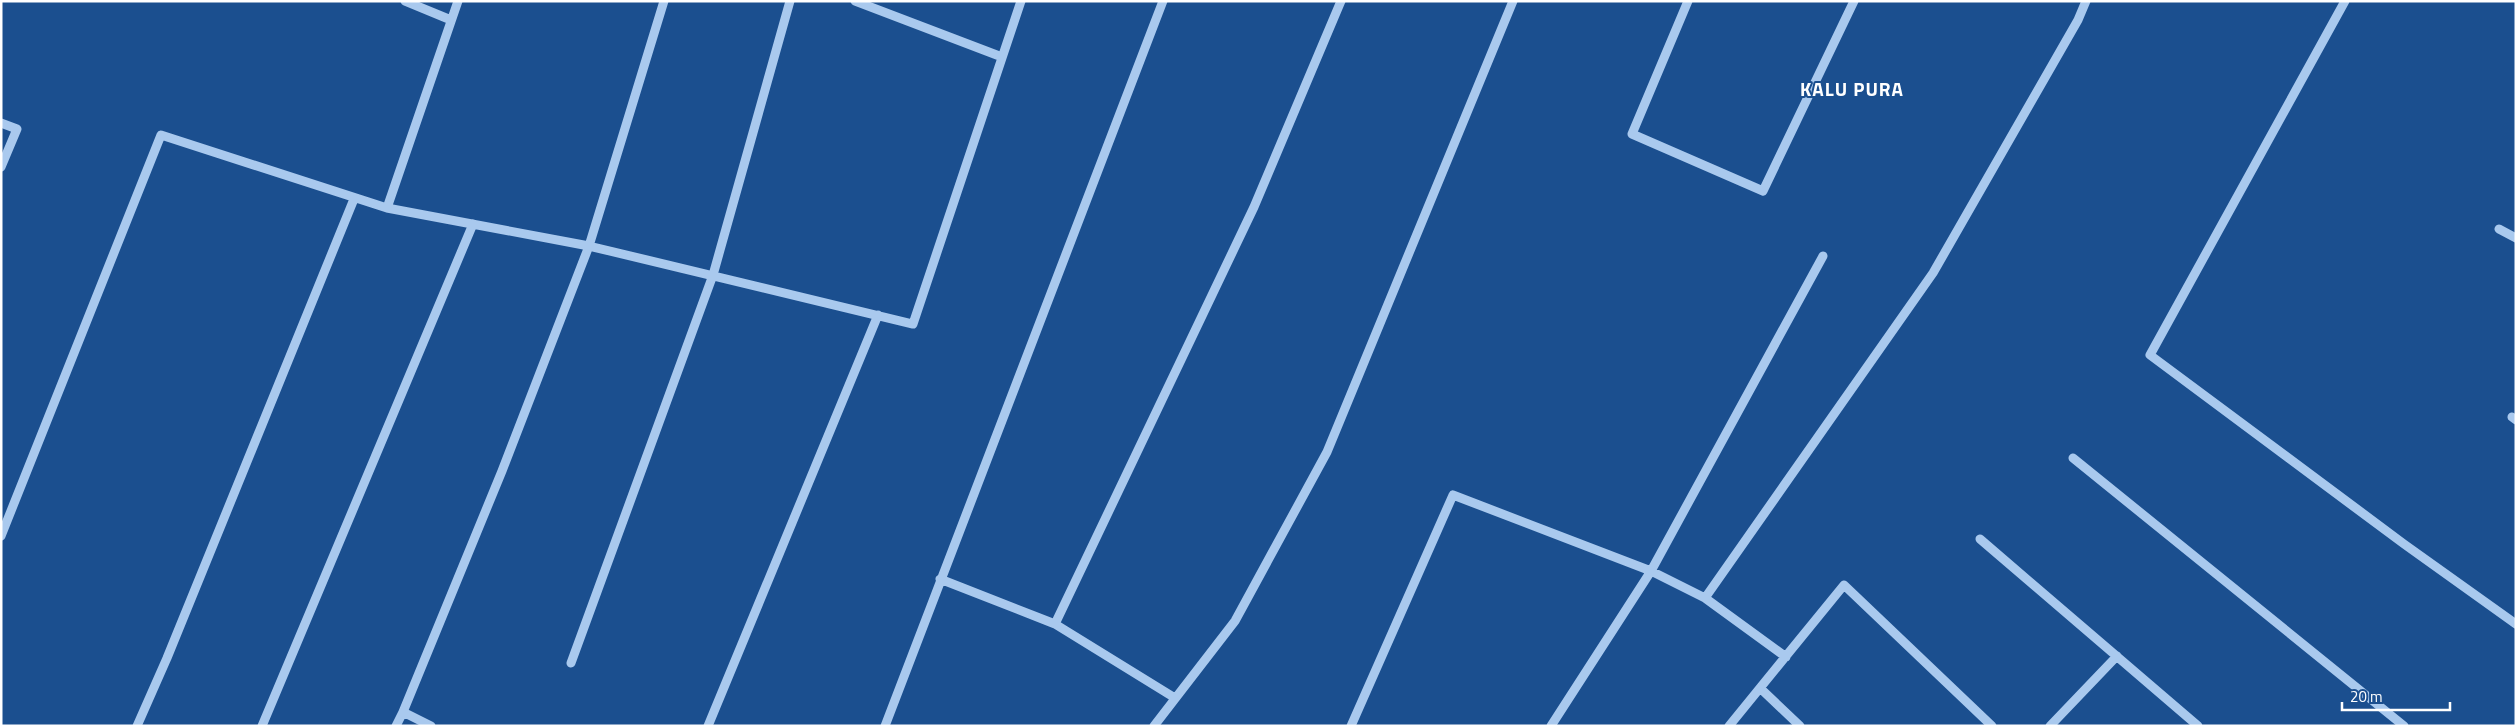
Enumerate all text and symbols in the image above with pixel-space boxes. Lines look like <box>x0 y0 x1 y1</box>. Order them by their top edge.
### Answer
district label: KALU PURA <box>1800 74 1904 103</box>
scale bar <box>2342 680 2450 712</box>
text: 20 m <box>2350 685 2383 708</box>

